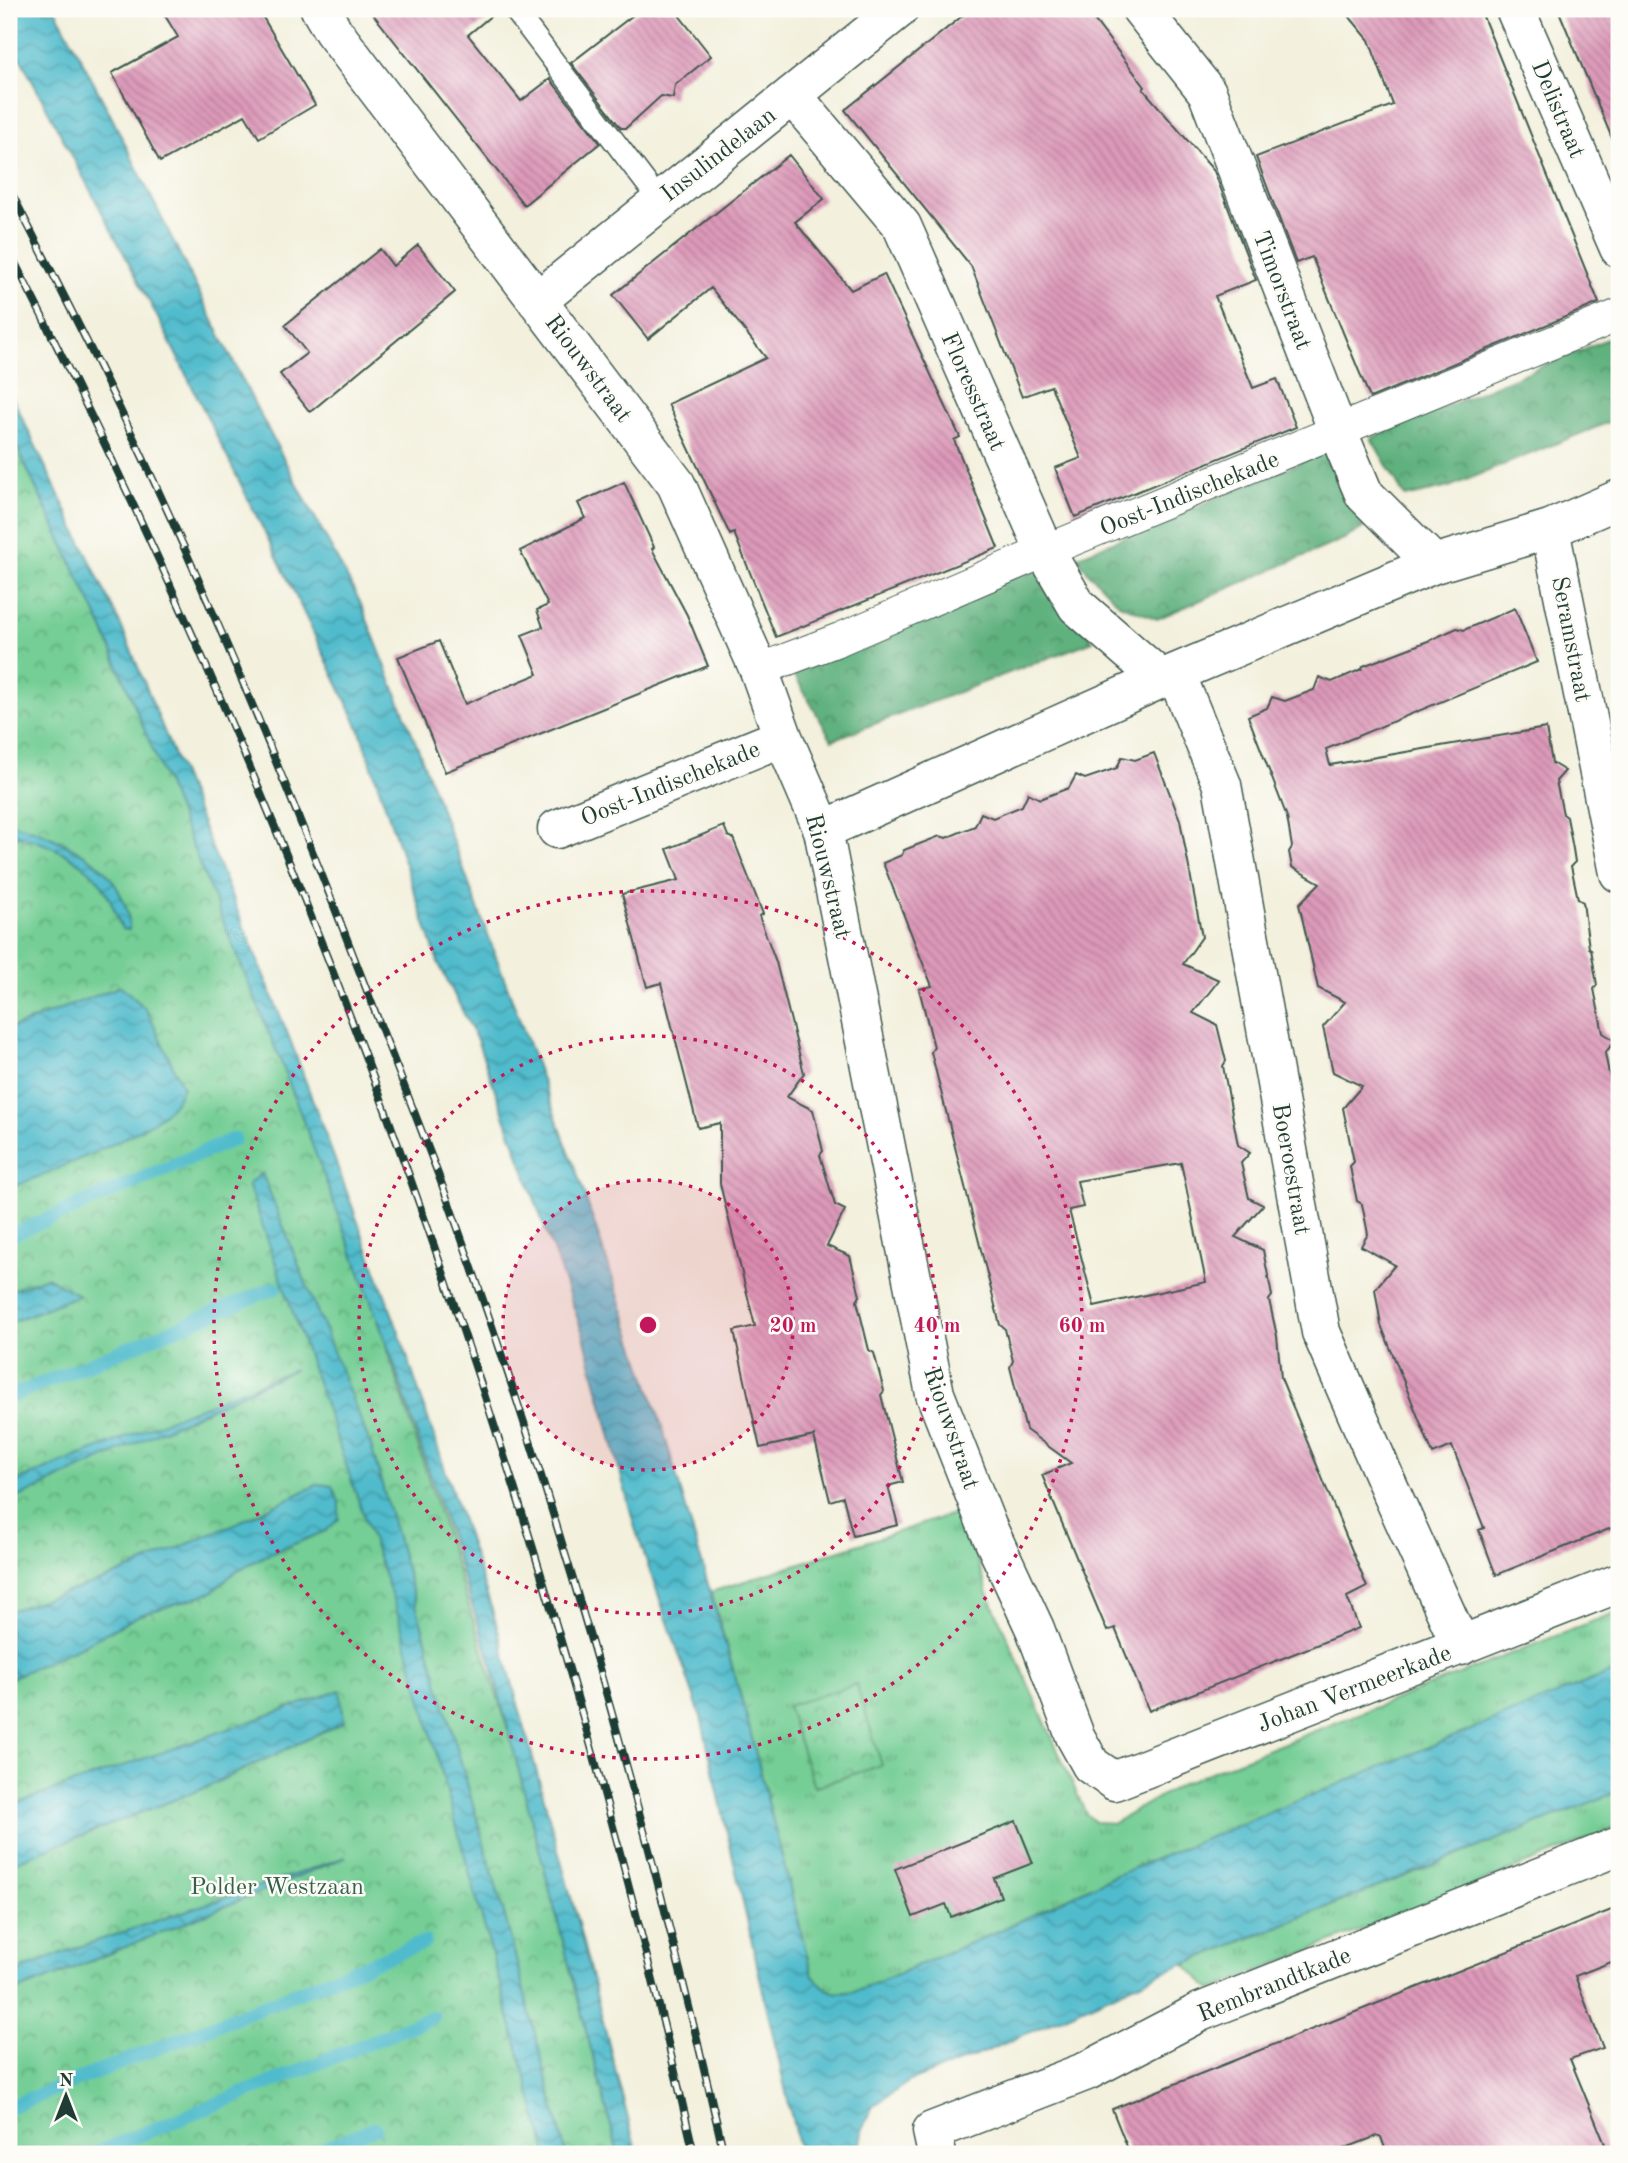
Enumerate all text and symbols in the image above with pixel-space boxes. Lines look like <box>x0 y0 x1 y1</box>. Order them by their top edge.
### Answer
street label: Delistraat <box>1526 57 1588 162</box>
street label: Insulindelaan <box>657 104 781 208</box>
street label: Timorstraat <box>1247 228 1315 353</box>
street label: Riouwstraat <box>539 311 635 427</box>
street label: Floresstraat <box>935 329 1009 455</box>
street label: Oost-Indischekade <box>1097 448 1283 542</box>
street label: Seramstraat <box>1546 575 1594 704</box>
street label: Oost-Indischekade <box>578 738 764 832</box>
street label: Riouwstraat <box>800 812 854 941</box>
street label: Boeroestraat <box>1267 1102 1313 1237</box>
centre of rings <box>636 1313 660 1337</box>
text: 20 m <box>769 1316 817 1337</box>
text: 40 m <box>913 1316 961 1337</box>
text: 60 m <box>1058 1316 1106 1337</box>
street label: Riouwstraat <box>918 1364 982 1493</box>
street label: Johan Vermeerkade <box>1255 1642 1455 1738</box>
park label: Polder Westzaan <box>190 1876 364 1900</box>
street label: Rembrandtkade <box>1195 1944 1355 2028</box>
north arrow <box>32 2062 102 2132</box>
text: N <box>59 2072 74 2091</box>

